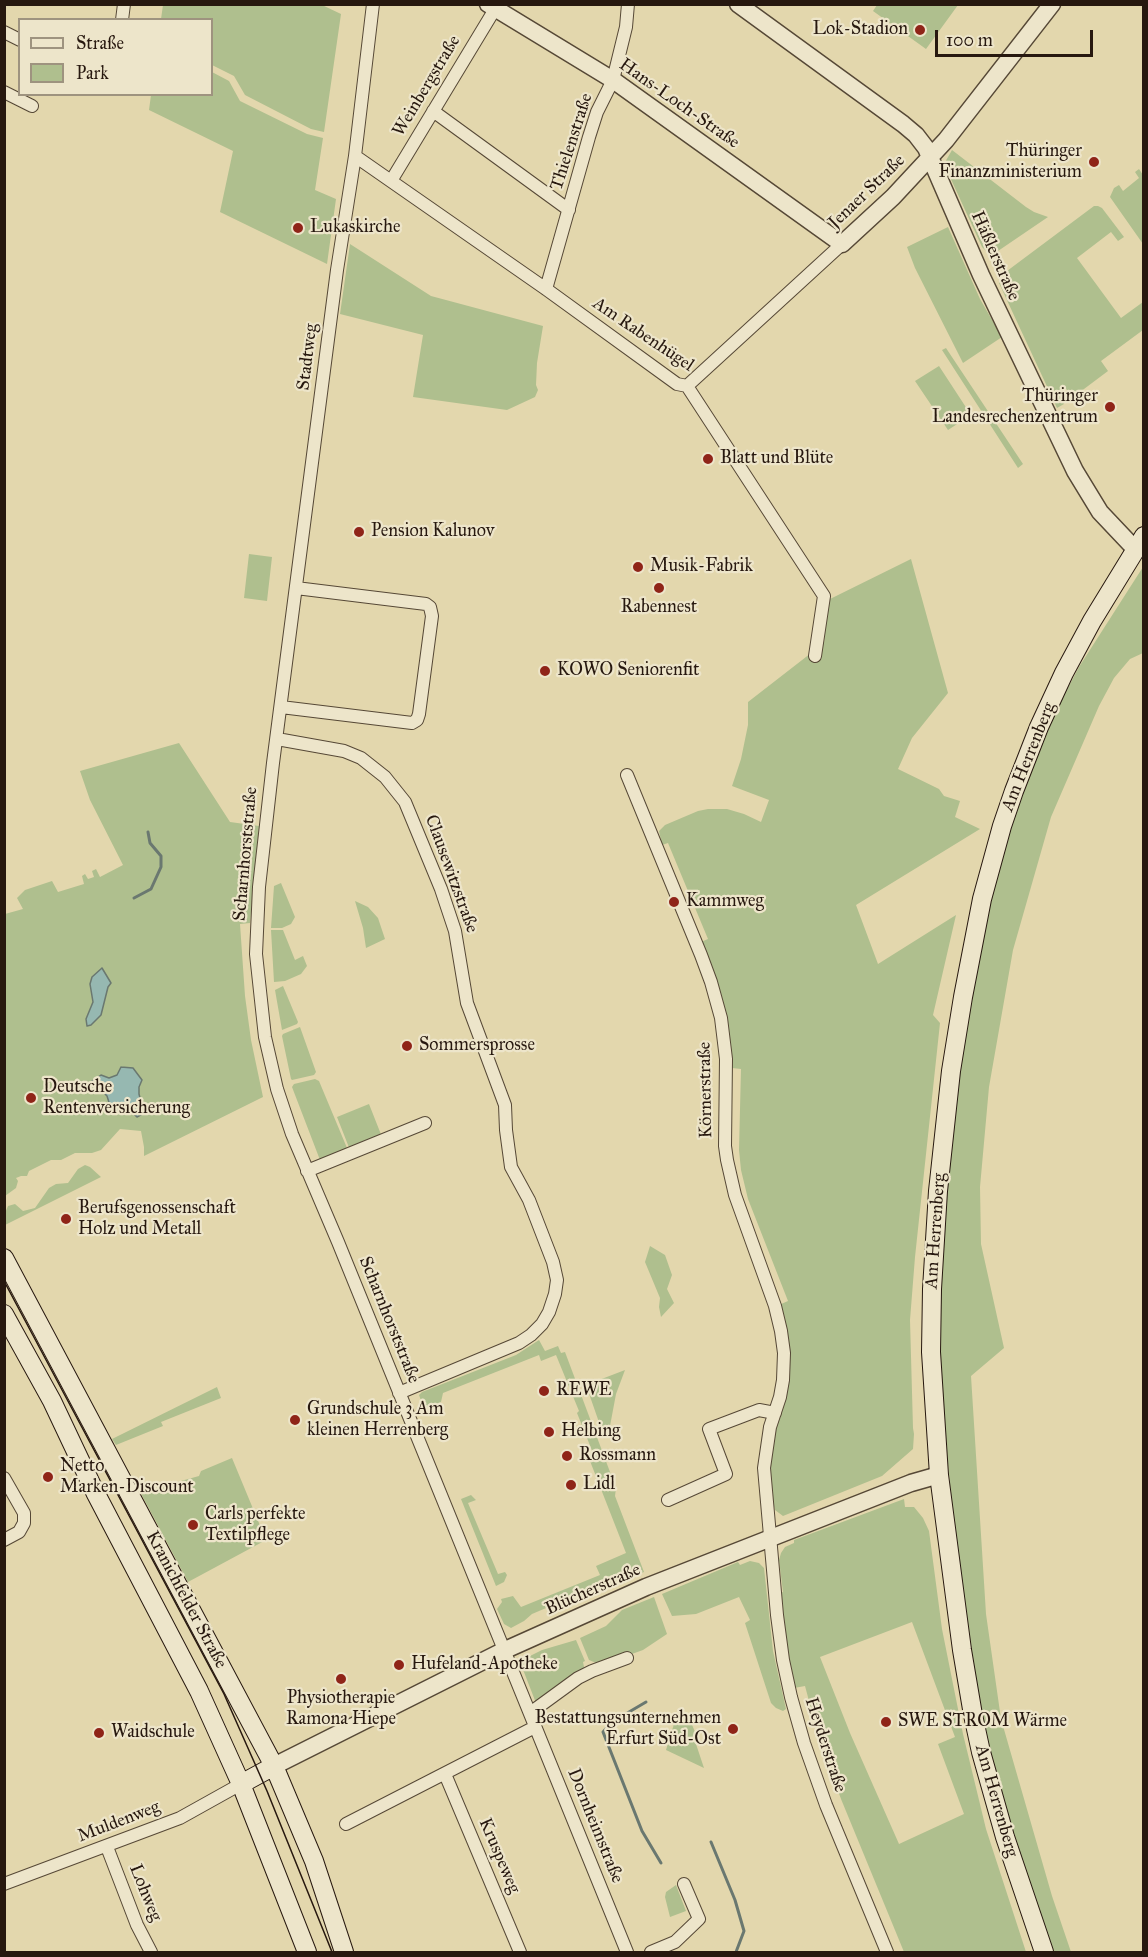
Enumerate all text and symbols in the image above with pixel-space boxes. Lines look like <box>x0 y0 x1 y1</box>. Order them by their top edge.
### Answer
legend <box>18 18 213 96</box>
scale bar <box>938 18 1096 56</box>
place label: Lok-Stadion <box>813 19 908 41</box>
marker: Lok-Stadion <box>913 23 927 37</box>
text: 100 m <box>946 29 993 51</box>
text: Straße <box>76 32 124 54</box>
street label: Weinbergstraße <box>388 32 466 140</box>
street label: Hans-Loch-Straße <box>615 54 743 154</box>
text: Park <box>76 62 109 84</box>
street label: Thielenstraße <box>546 91 598 193</box>
place label: Thüringer Finanzministerium <box>938 141 1082 184</box>
street label: Jenaer Straße <box>824 150 910 234</box>
marker: Thüringer Finanzministerium <box>1087 155 1101 169</box>
street label: Häßlerstraße <box>966 208 1024 304</box>
place label: Lukaskirche <box>310 217 400 239</box>
marker: Lukaskirche <box>291 221 305 235</box>
street label: Am Rabenhügel <box>588 293 698 377</box>
street label: Stadtweg <box>293 322 323 392</box>
place label: Thüringer Landesrechenzentrum <box>932 386 1098 428</box>
marker: Thüringer Landesrechenzentrum <box>1103 400 1117 414</box>
place label: Blatt und Blüte <box>720 448 833 470</box>
marker: Blatt und Blüte <box>701 452 715 466</box>
place label: Pension Kalunov <box>371 521 495 543</box>
marker: Pension Kalunov <box>352 525 366 539</box>
place label: Musik-Fabrik <box>650 556 753 578</box>
marker: Musik-Fabrik <box>631 560 645 574</box>
marker: Rabennest <box>652 581 666 595</box>
place label: Rabennest <box>621 597 697 619</box>
place label: KOWO Seniorenfit <box>557 660 699 682</box>
marker: KOWO Seniorenfit <box>538 664 552 678</box>
street label: Am Herrenberg <box>997 699 1061 815</box>
street label: Scharnhorststraße <box>229 786 263 922</box>
street label: Clausewitzstraße <box>420 812 482 936</box>
place label: Kammweg <box>686 891 764 913</box>
marker: Kammweg <box>667 895 681 909</box>
place label: Sommersprosse <box>419 1035 535 1057</box>
marker: Sommersprosse <box>400 1039 414 1053</box>
street label: Körnerstraße <box>694 1042 718 1138</box>
place label: Deutsche Rentenversicherung <box>43 1077 190 1120</box>
marker: Deutsche Rentenversicherung <box>24 1091 38 1105</box>
street label: Am Herrenberg <box>921 1172 951 1290</box>
place label: Berufsgenossenschaft Holz und Metall <box>78 1198 236 1240</box>
marker: Berufsgenossenschaft Holz und Metall <box>59 1212 73 1226</box>
street label: Scharnhorststraße <box>354 1253 424 1387</box>
place label: REWE <box>556 1380 611 1402</box>
marker: REWE <box>537 1384 551 1398</box>
place label: Grundschule 3 Am kleinen Herrenberg <box>307 1399 448 1442</box>
marker: Grundschule 3 Am kleinen Herrenberg <box>288 1413 302 1427</box>
place label: Helbing <box>561 1421 621 1443</box>
marker: Helbing <box>542 1425 556 1439</box>
place label: Rossmann <box>579 1445 656 1467</box>
marker: Rossmann <box>560 1449 574 1463</box>
place label: Netto Marken-Discount <box>60 1456 194 1498</box>
marker: Netto Marken-Discount <box>41 1470 55 1484</box>
place label: Lidl <box>583 1474 615 1496</box>
marker: Lidl <box>564 1478 578 1492</box>
place label: Carls perfekte Textilpflege <box>205 1504 306 1546</box>
marker: Carls perfekte Textilpflege <box>186 1518 200 1532</box>
street label: Kranichfelder Straße <box>141 1528 231 1672</box>
street label: Blücherstraße <box>542 1559 644 1621</box>
place label: Hufeland-Apotheke <box>411 1654 558 1676</box>
marker: Hufeland-Apotheke <box>392 1658 406 1672</box>
marker: Physiotherapie Ramona Hiepe <box>334 1672 348 1686</box>
place label: Physiotherapie Ramona Hiepe <box>286 1688 396 1730</box>
street label: Heyderstraße <box>800 1695 850 1795</box>
place label: Bestattungsunternehmen Erfurt Süd-Ost <box>535 1708 721 1750</box>
place label: SWE STROM Wärme <box>898 1711 1067 1733</box>
marker: SWE STROM Wärme <box>879 1715 893 1729</box>
place label: Waidschule <box>111 1722 195 1744</box>
marker: Bestattungsunternehmen Erfurt Süd-Ost <box>726 1722 740 1736</box>
marker: Waidschule <box>92 1726 106 1740</box>
street label: Am Herrenberg <box>970 1742 1022 1860</box>
street label: Dornheimstraße <box>562 1766 628 1886</box>
street label: Muldenweg <box>75 1796 163 1848</box>
street label: Kruspeweg <box>473 1815 525 1897</box>
street label: Lohweg <box>124 1861 166 1925</box>

